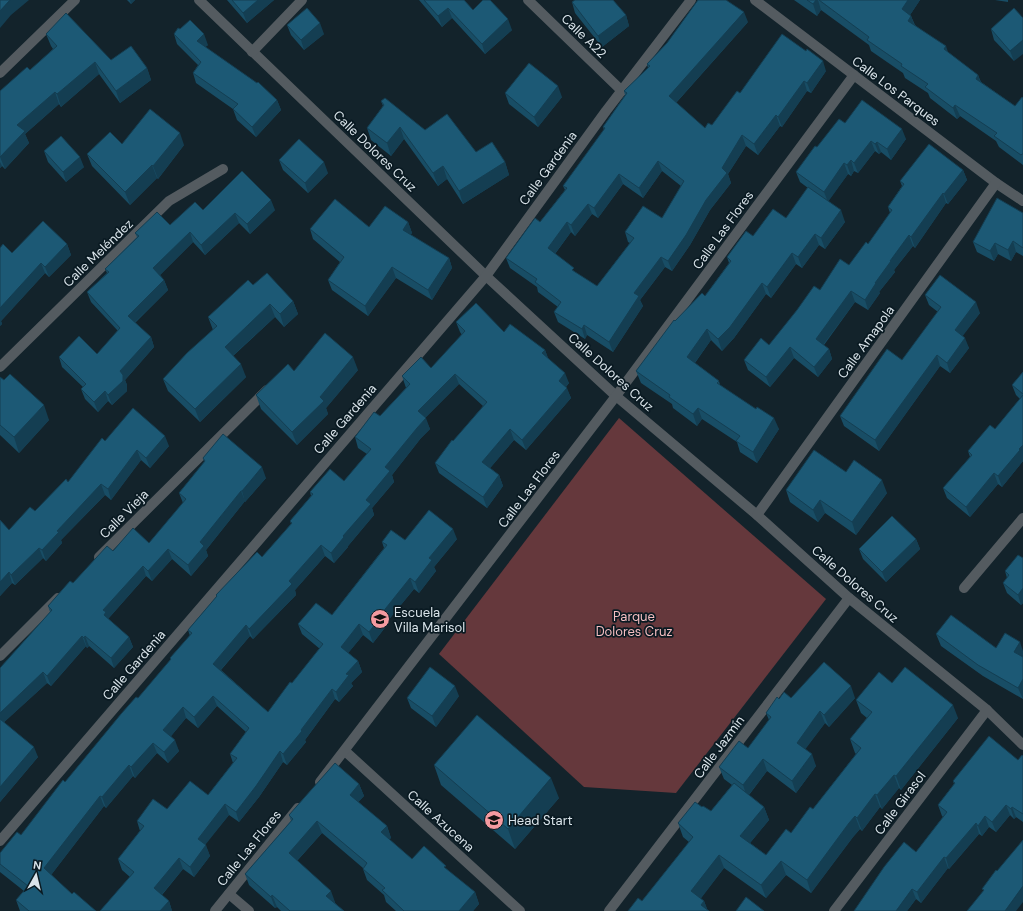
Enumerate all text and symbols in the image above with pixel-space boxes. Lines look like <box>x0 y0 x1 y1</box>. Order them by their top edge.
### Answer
street label: Calle A22 <box>558 10 610 62</box>
street label: Calle Los Parques <box>849 52 943 130</box>
street label: Calle Dolores Cruz <box>330 107 420 195</box>
street label: Calle Gardenia <box>515 128 581 208</box>
street label: Calle Las Flores <box>689 187 757 273</box>
street label: Calle Meléndez <box>60 215 137 291</box>
street label: Calle Amapola <box>834 302 898 382</box>
street label: Calle Dolores Cruz <box>565 329 658 415</box>
street label: Calle Gardenia <box>310 380 380 458</box>
street label: Calle Las Flores <box>494 447 564 531</box>
street label: Calle Vieja <box>96 486 152 542</box>
street label: Calle Dolores Cruz <box>808 542 902 626</box>
place label: Escuela Villa Marisol <box>394 604 465 636</box>
school or university icon: Escuela Villa Marisol <box>369 608 391 630</box>
park label: Parque Dolores Cruz <box>596 608 672 640</box>
street label: Calle Gardenia <box>99 626 169 704</box>
street label: Calle Jazmín <box>690 712 748 782</box>
street label: Calle Girasol <box>871 768 929 838</box>
street label: Calle Azucena <box>404 786 478 856</box>
street label: Calle Las Flores <box>213 807 285 889</box>
school or university icon: Head Start <box>483 809 505 831</box>
place label: Head Start <box>508 812 573 829</box>
north arrow <box>16 855 56 895</box>
text: N <box>32 858 42 873</box>

